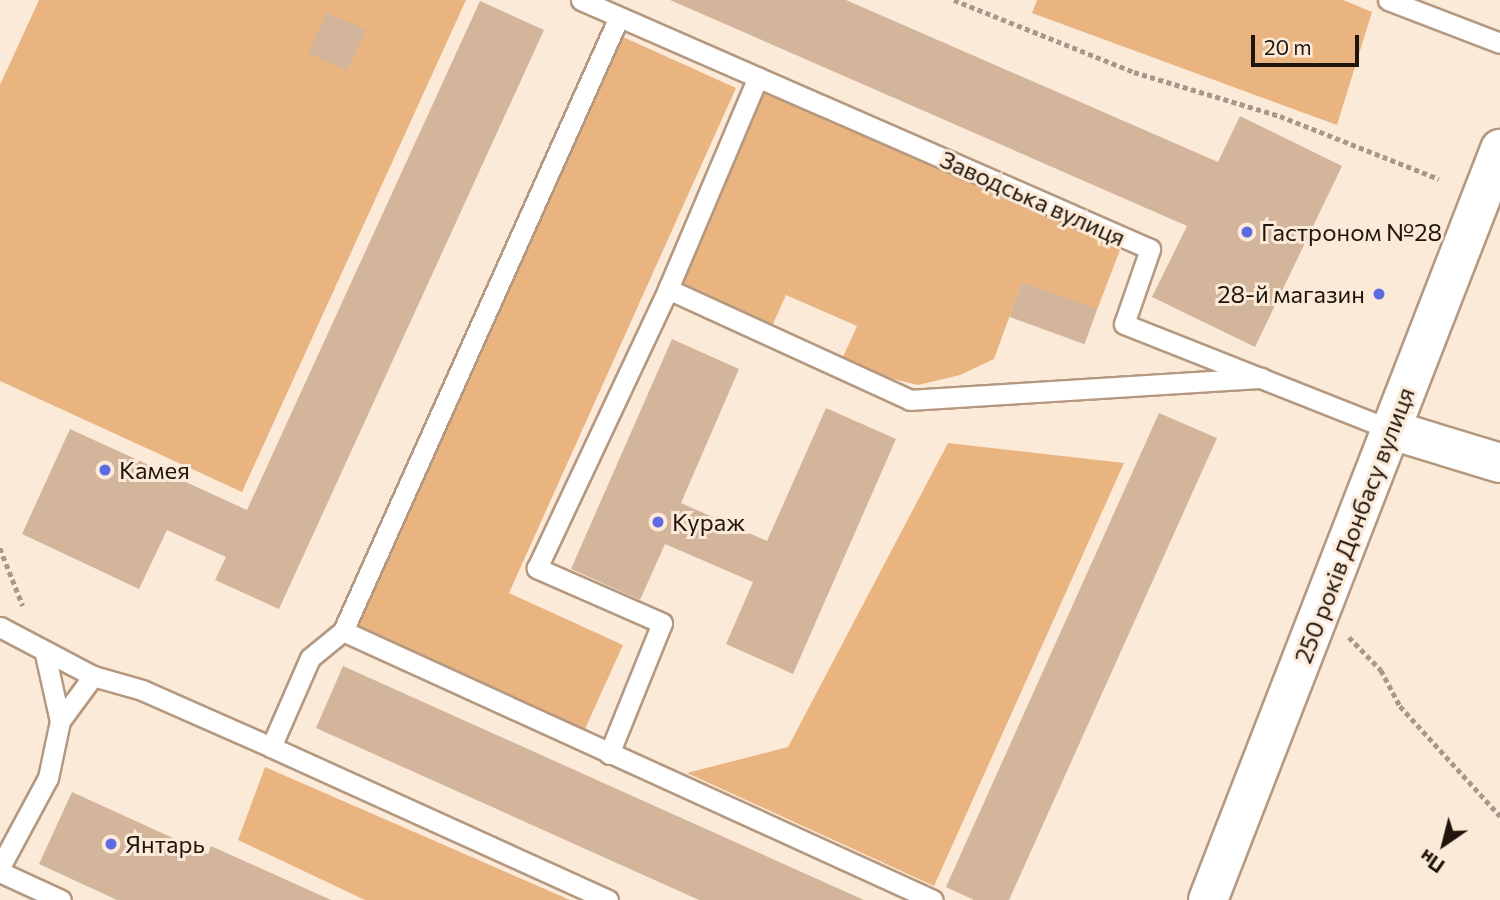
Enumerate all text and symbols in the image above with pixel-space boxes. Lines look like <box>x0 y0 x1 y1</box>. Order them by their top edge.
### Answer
scale bar <box>1255 21 1364 65</box>
text: 20 m <box>1264 34 1312 59</box>
street label: Заводська вулиця <box>936 144 1130 252</box>
place label: Гастроном №28 <box>1261 218 1442 246</box>
marker: Гастроном №28 <box>1239 224 1255 240</box>
place label: 28-й магазин <box>1217 280 1365 308</box>
marker: 28-й магазин <box>1371 286 1387 302</box>
street label: 250 років Донбасу вулиця <box>1288 383 1420 667</box>
place label: Камея <box>119 456 190 484</box>
marker: Камея <box>97 462 113 478</box>
place label: Кураж <box>672 508 745 536</box>
marker: Кураж <box>650 514 666 530</box>
north arrow <box>1409 809 1479 879</box>
place label: Янтарь <box>125 830 205 858</box>
marker: Янтарь <box>103 836 119 852</box>
text: Пн <box>1415 845 1449 878</box>

